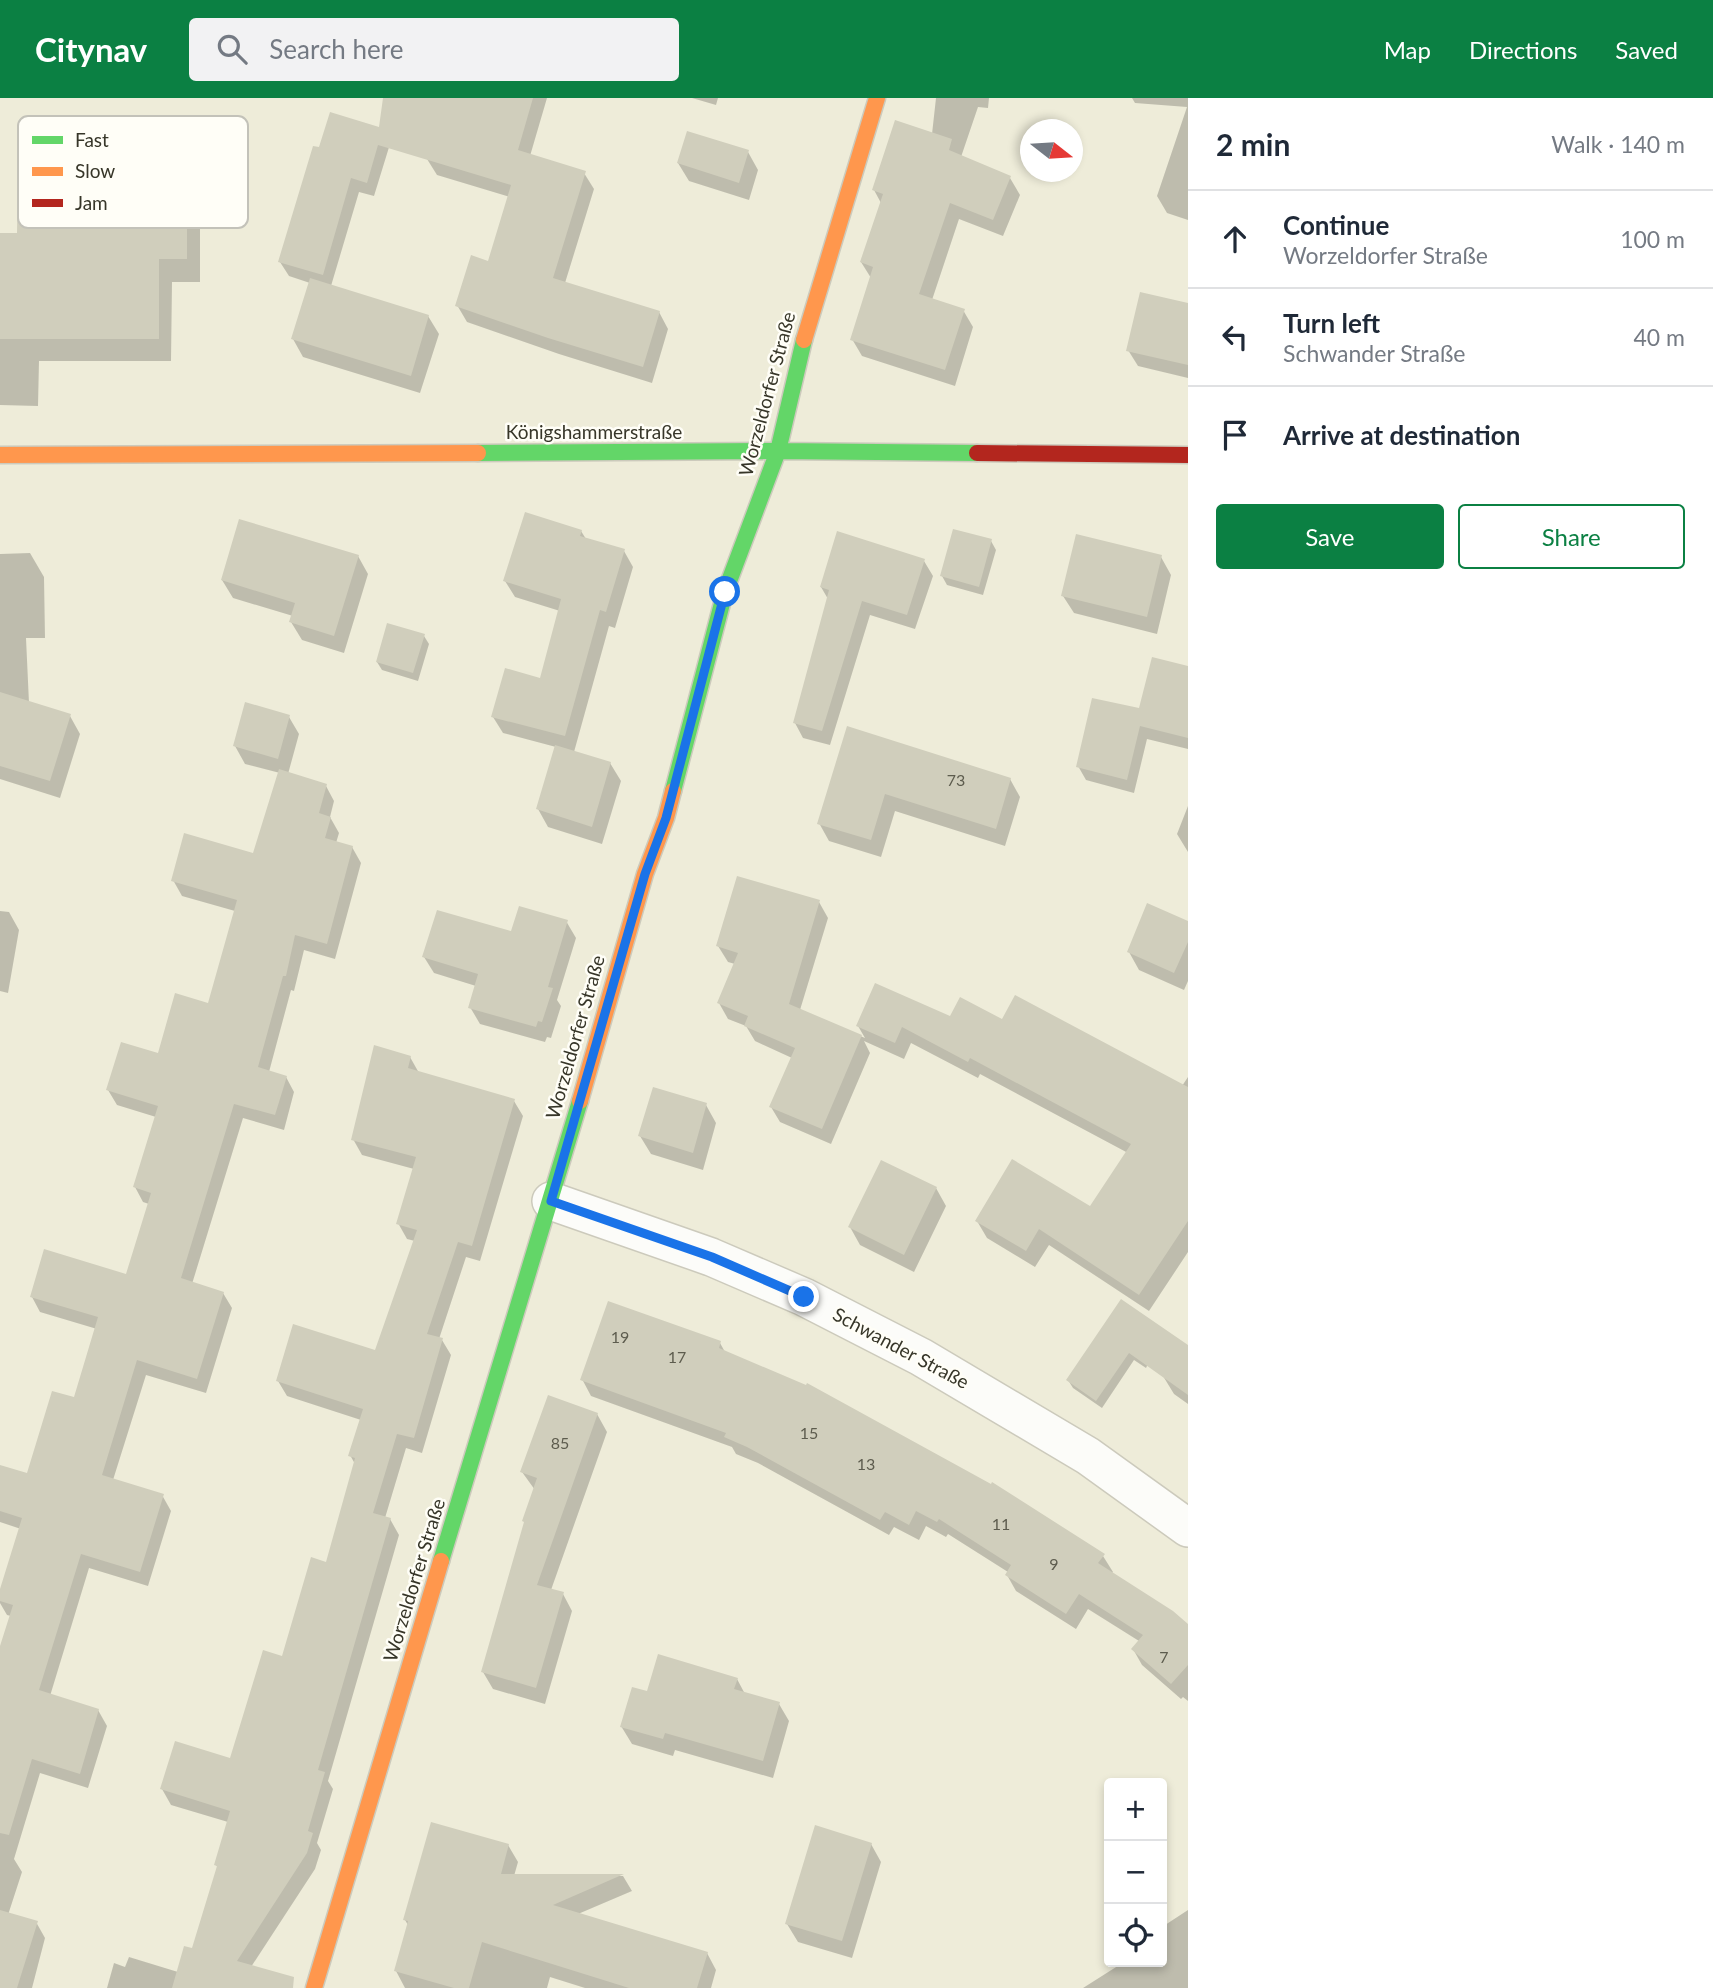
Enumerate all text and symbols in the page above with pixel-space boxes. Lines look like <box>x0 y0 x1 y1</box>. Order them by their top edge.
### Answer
search box <box>189 18 679 81</box>
text: Citynav <box>35 29 147 69</box>
icon: search <box>213 30 251 68</box>
text: Search here <box>269 33 403 65</box>
text: Map <box>1384 35 1431 64</box>
text: Directions <box>1469 35 1577 64</box>
text: Saved <box>1615 35 1678 64</box>
legend <box>18 116 248 228</box>
north arrow <box>1020 119 1083 182</box>
text: 2 min <box>1216 126 1290 162</box>
text: Fast <box>75 128 109 151</box>
text: Walk · 140 m <box>1551 130 1685 158</box>
text: Slow <box>75 159 115 182</box>
text: Jam <box>75 191 108 214</box>
text: Continue <box>1283 209 1389 241</box>
icon: ahead <box>1216 220 1254 258</box>
text: 100 m <box>1620 225 1685 253</box>
text: Worzeldorfer Straße <box>1283 241 1488 269</box>
text: Turn left <box>1283 307 1380 339</box>
street label: Worzeldorfer Straße <box>734 309 800 479</box>
icon: left <box>1216 318 1254 356</box>
text: 40 m <box>1634 323 1685 351</box>
text: Schwander Straße <box>1283 339 1465 367</box>
icon: arrive <box>1216 416 1254 454</box>
text: Arrive at destination <box>1283 419 1520 451</box>
street label: Königshammerstraße <box>506 420 682 443</box>
button: Save <box>1216 504 1444 569</box>
button: Share <box>1458 504 1685 569</box>
route start <box>709 576 740 607</box>
house number: 73 <box>947 770 965 789</box>
street label: Worzeldorfer Straße <box>540 952 609 1121</box>
route end <box>788 1281 819 1312</box>
street label: Schwander Straße <box>829 1302 973 1393</box>
house number: 19 <box>611 1327 629 1346</box>
house number: 17 <box>668 1347 686 1366</box>
house number: 15 <box>800 1423 818 1442</box>
house number: 85 <box>551 1433 569 1452</box>
house number: 13 <box>857 1454 875 1473</box>
street label: Worzeldorfer Straße <box>378 1496 449 1664</box>
house number: 11 <box>992 1514 1010 1533</box>
house number: 9 <box>1049 1554 1059 1573</box>
house number: 7 <box>1159 1647 1169 1666</box>
map controls <box>1104 1778 1167 1967</box>
button: + <box>1104 1778 1167 1841</box>
button: − <box>1104 1841 1167 1904</box>
button: locate <box>1104 1904 1167 1967</box>

